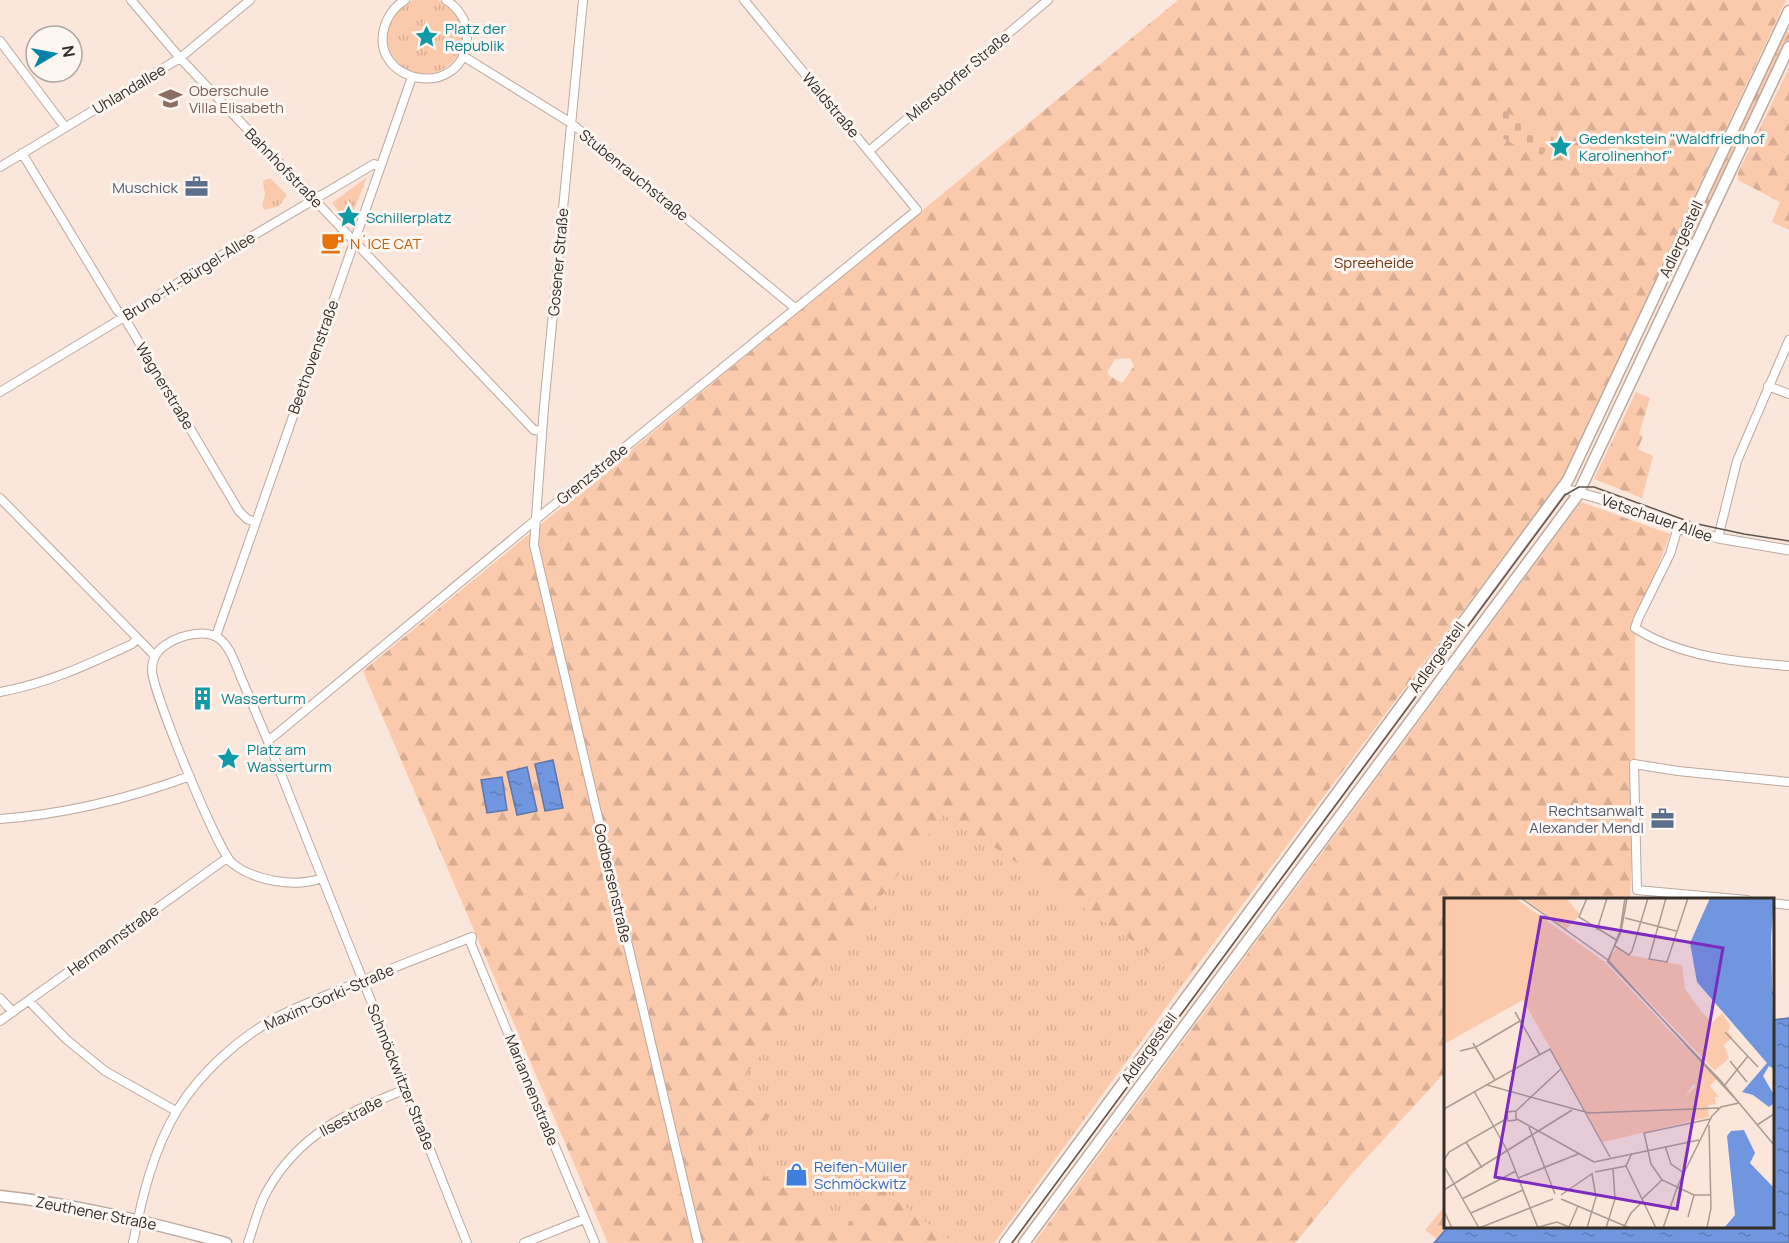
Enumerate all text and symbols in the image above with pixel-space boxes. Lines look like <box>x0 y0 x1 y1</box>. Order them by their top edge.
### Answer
place label: Platz der Republik <box>445 18 506 56</box>
north arrow <box>24 24 84 84</box>
place icon: Platz der Republik <box>414 24 440 50</box>
street label: Miersdorfer Straße <box>902 26 1015 126</box>
text: N <box>57 44 81 59</box>
street label: Uhlandallee <box>88 59 170 119</box>
street label: Waldstraße <box>798 68 865 142</box>
place label: Oberschule Villa Elisabeth <box>189 80 284 118</box>
school or university icon: Oberschule Villa Elisabeth <box>158 86 184 112</box>
street label: Bahnhofstraße <box>240 123 328 213</box>
street label: Stubenrauchstraße <box>575 124 693 226</box>
place label: Gedenkstein "Waldfriedhof Karolinenhof" <box>1579 128 1765 166</box>
place icon: Gedenkstein "Waldfriedhof Karolinenhof" <box>1548 134 1574 160</box>
office icon: Muschick <box>183 174 209 200</box>
place label: Muschick <box>112 177 179 198</box>
street label: Adlergestell <box>1654 197 1708 281</box>
place icon: Schillerplatz <box>335 204 361 230</box>
place label: Schillerplatz <box>366 207 452 228</box>
street label: Gosener Straße <box>543 207 573 317</box>
street label: Bruno-H.-Bürgel-Allee <box>119 227 259 325</box>
cafe icon: N´ICE CAT <box>319 230 345 256</box>
place label: N´ICE CAT <box>350 233 421 254</box>
park label: Spreeheide <box>1334 252 1414 273</box>
street label: Beethovenstraße <box>283 297 343 417</box>
street label: Wagnerstraße <box>131 338 199 434</box>
street label: Grenzstraße <box>552 439 632 509</box>
street label: Vetschauer Allee <box>1599 489 1716 547</box>
street label: Adlergestell <box>1404 617 1470 697</box>
building icon: Wasserturm <box>190 685 216 711</box>
place label: Wasserturm <box>221 688 306 709</box>
place label: Platz am Wasserturm <box>247 739 332 777</box>
place icon: Platz am Wasserturm <box>216 745 242 771</box>
place label: Rechtsanwalt Alexander Mendl <box>1529 800 1644 838</box>
office icon: Rechtsanwalt Alexander Mendl <box>1649 806 1675 832</box>
street label: Godbersenstraße <box>589 821 637 945</box>
inset map <box>1444 898 1774 1228</box>
street label: Hermannstraße <box>63 900 163 980</box>
street label: Maxim-Gorki-Straße <box>261 959 397 1035</box>
street label: Schmöckwitzer Straße <box>362 1001 440 1153</box>
street label: Adlergestell <box>1116 1008 1182 1088</box>
street label: Mariannenstraße <box>500 1031 564 1149</box>
street label: Ilsestraße <box>316 1090 386 1141</box>
place label: Reifen-Müller Schmöckwitz <box>814 1156 908 1194</box>
shop icon: Reifen-Müller Schmöckwitz <box>783 1162 809 1188</box>
street label: Zeuthener Straße <box>34 1191 159 1235</box>

